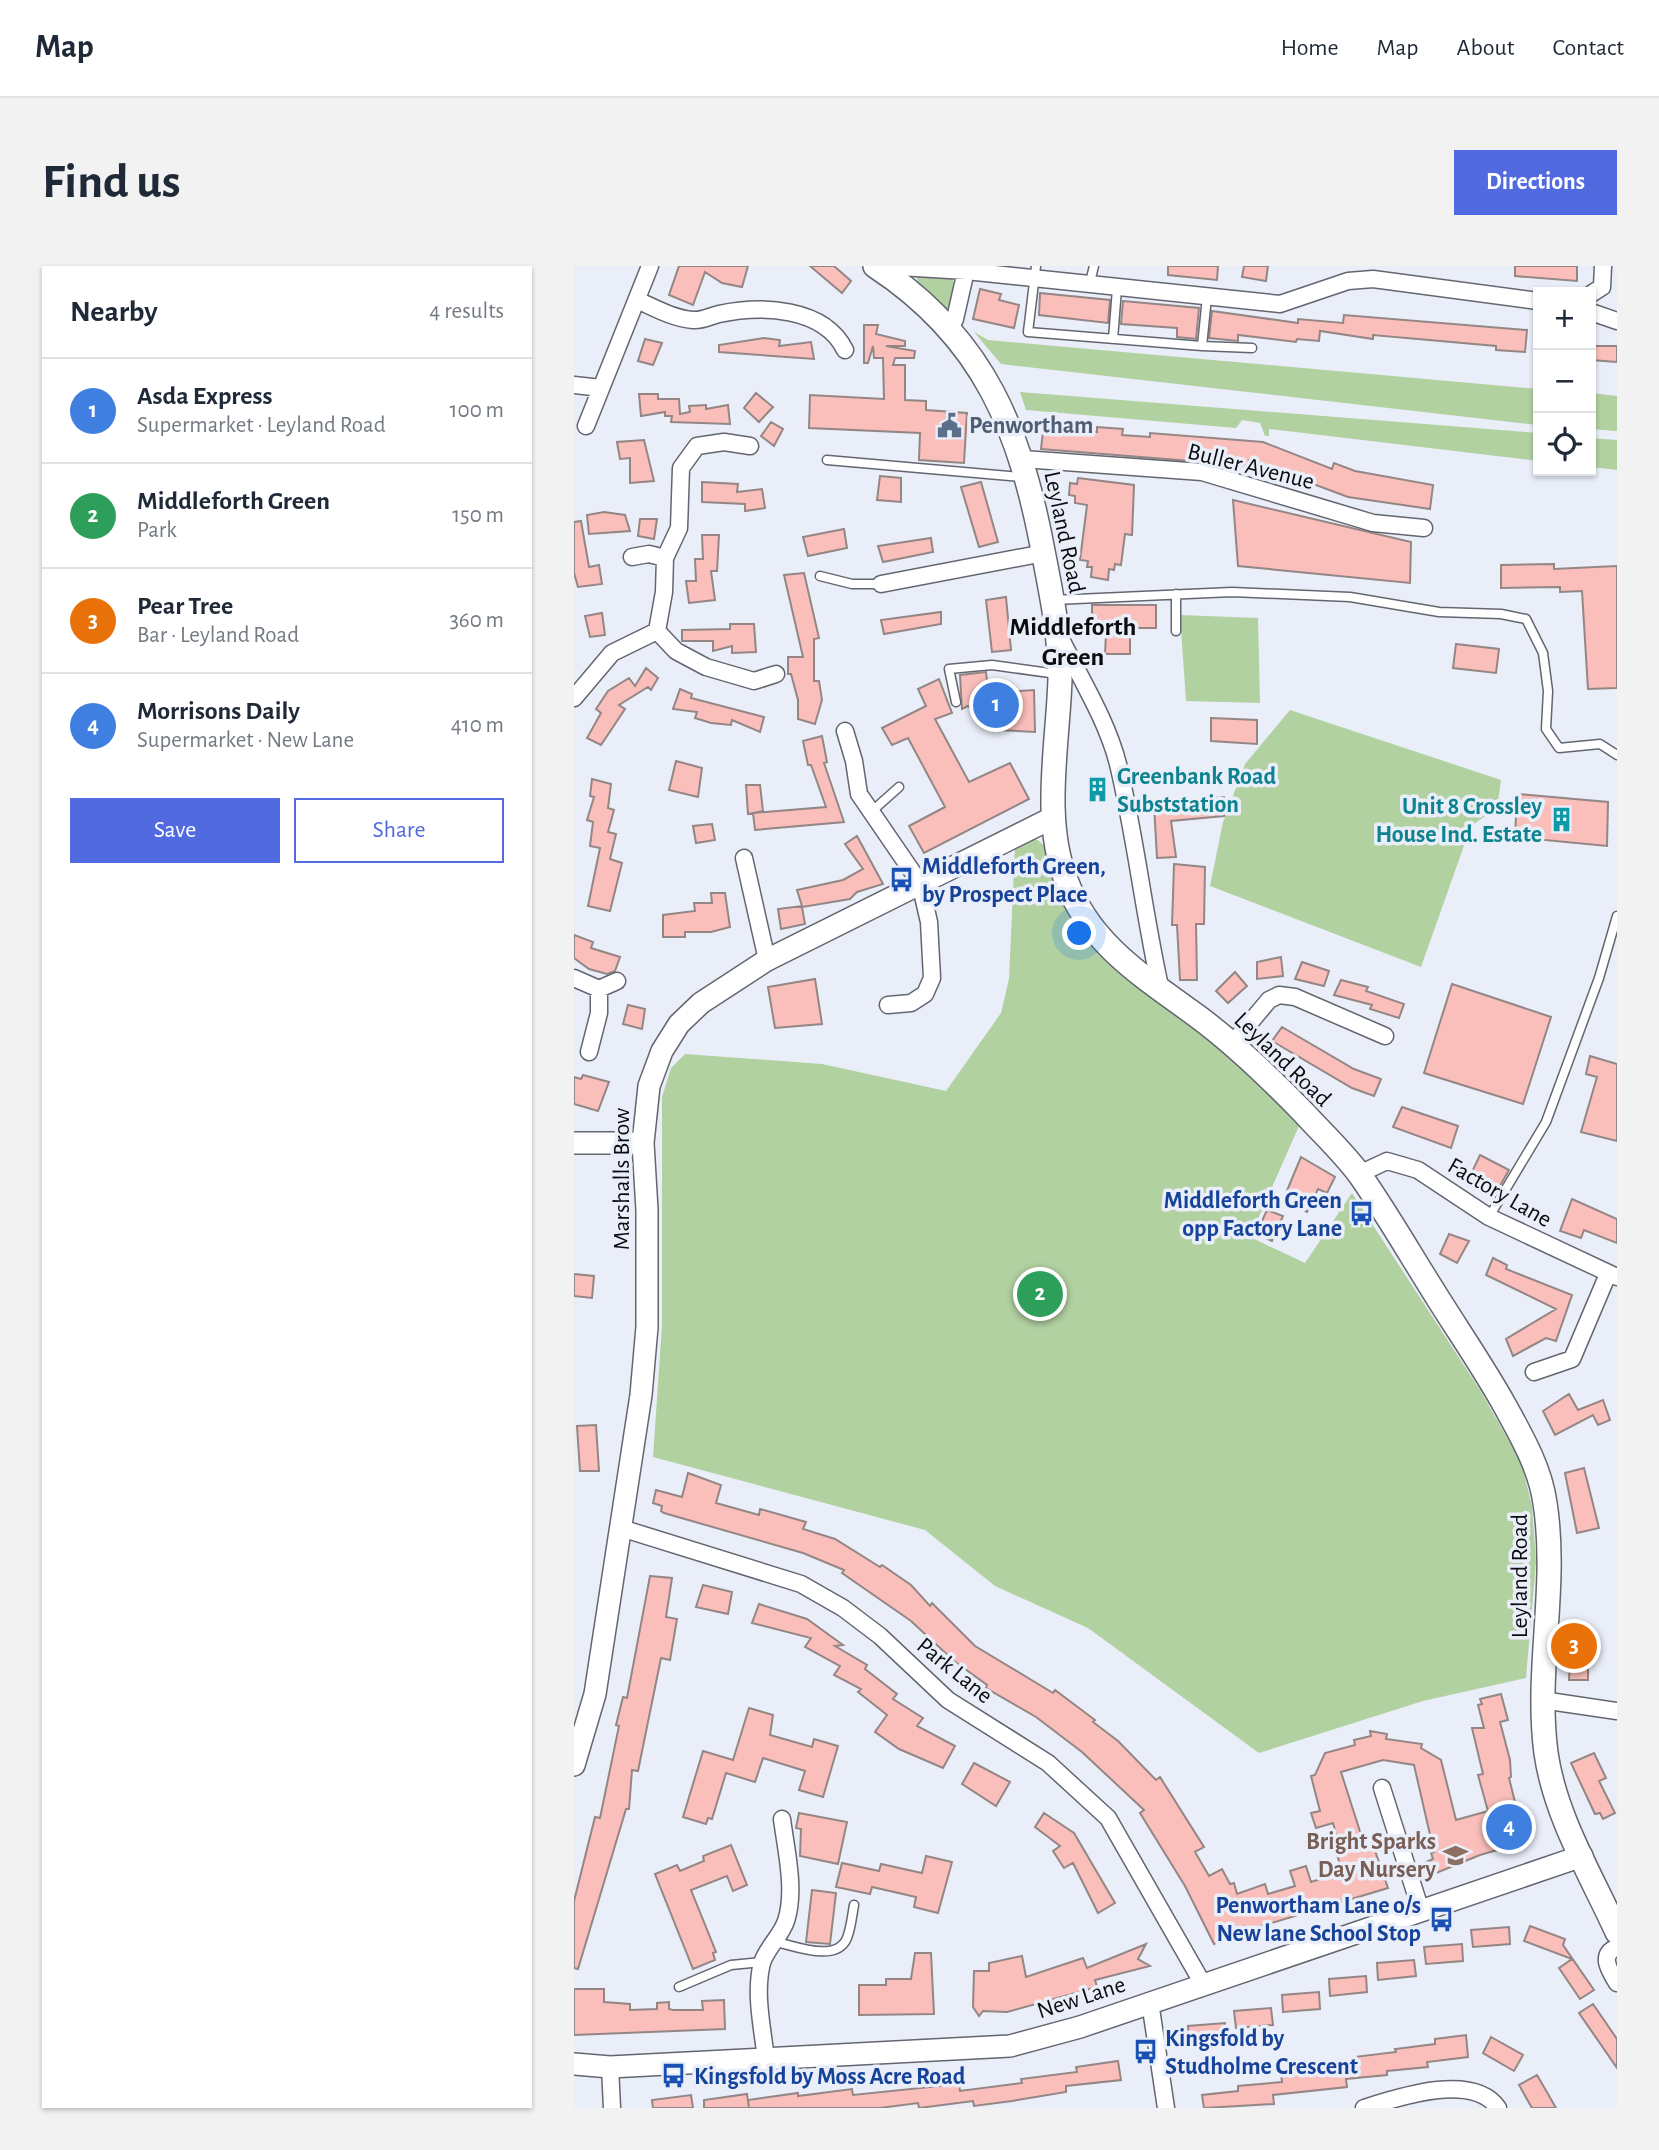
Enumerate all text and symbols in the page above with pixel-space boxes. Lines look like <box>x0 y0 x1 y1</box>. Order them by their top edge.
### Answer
text: Map <box>35 31 94 64</box>
text: Home <box>1281 36 1339 60</box>
text: Map <box>1377 36 1419 60</box>
text: About <box>1457 36 1514 60</box>
text: Contact <box>1552 36 1624 60</box>
button: Directions <box>1454 150 1617 215</box>
text: Find us <box>42 158 181 207</box>
map controls <box>1533 287 1596 476</box>
button: + <box>1533 287 1596 350</box>
text: Nearby <box>70 297 158 327</box>
text: 4 results <box>429 300 504 323</box>
button: − <box>1533 350 1596 413</box>
text: Asda Express <box>137 383 273 409</box>
text: 1 <box>89 399 97 422</box>
text: 100 m <box>450 399 504 422</box>
public building icon: Penwortham <box>935 411 963 439</box>
button: locate <box>1533 413 1596 476</box>
text: Supermarket · Leyland Road <box>137 414 386 437</box>
place label: Penwortham <box>969 414 1094 438</box>
street label: Buller Avenue <box>1185 440 1317 494</box>
street label: Leyland Road <box>1039 469 1089 595</box>
text: Middleforth Green <box>137 488 330 514</box>
text: 2 <box>88 504 98 527</box>
text: 150 m <box>452 504 504 527</box>
text: Park <box>137 519 177 542</box>
text: Pear Tree <box>137 593 233 619</box>
text: 3 <box>88 609 98 632</box>
text: 360 m <box>449 609 504 632</box>
district label: Middleforth Green <box>1010 614 1136 670</box>
text: Bar · Leyland Road <box>137 624 299 647</box>
pin: 1 <box>973 679 1019 731</box>
text: Morrisons Daily <box>137 698 300 724</box>
text: 4 <box>87 714 99 737</box>
text: 410 m <box>451 714 504 737</box>
text: Supermarket · New Lane <box>137 729 354 752</box>
place label: Greenbank Road Subststation <box>1117 765 1276 817</box>
building icon: Greenbank Road Subststation <box>1083 776 1111 804</box>
place label: Unit 8 Crossley House Ind. Estate <box>1375 795 1542 847</box>
button: Save <box>70 798 280 863</box>
button: Share <box>294 798 504 863</box>
building icon: Unit 8 Crossley House Ind. Estate <box>1548 806 1576 834</box>
place label: Middleforth Green, by Prospect Place <box>922 855 1106 907</box>
bus stop icon: Middleforth Green, by Prospect Place <box>888 866 916 894</box>
your location <box>1062 916 1096 950</box>
street label: Leyland Road <box>1229 1008 1335 1112</box>
street label: Marshalls Brow <box>610 1108 634 1250</box>
street label: Factory Lane <box>1444 1154 1555 1232</box>
place label: Middleforth Green opp Factory Lane <box>1164 1189 1342 1241</box>
bus stop icon: Middleforth Green opp Factory Lane <box>1348 1200 1376 1228</box>
pin: 2 <box>1017 1268 1063 1320</box>
street label: Leyland Road <box>1508 1514 1532 1638</box>
pin: 3 <box>1551 1620 1597 1672</box>
street label: Park Lane <box>912 1633 997 1708</box>
pin: 4 <box>1486 1801 1532 1853</box>
place label: Bright Sparks Day Nursery <box>1306 1830 1436 1882</box>
school or university icon: Bright Sparks Day Nursery <box>1442 1841 1470 1869</box>
place label: Penwortham Lane o/s New lane School Stop <box>1216 1894 1421 1946</box>
bus stop icon: Penwortham Lane o/s New lane School Stop <box>1427 1905 1455 1933</box>
street label: New Lane <box>1034 1972 1128 2023</box>
place label: Kingsfold by Studholme Crescent <box>1165 2027 1358 2079</box>
bus stop icon: Kingsfold by Studholme Crescent <box>1131 2038 1159 2066</box>
bus stop icon: Kingsfold by Moss Acre Road <box>660 2062 688 2090</box>
place label: Kingsfold by Moss Acre Road <box>694 2065 966 2089</box>

